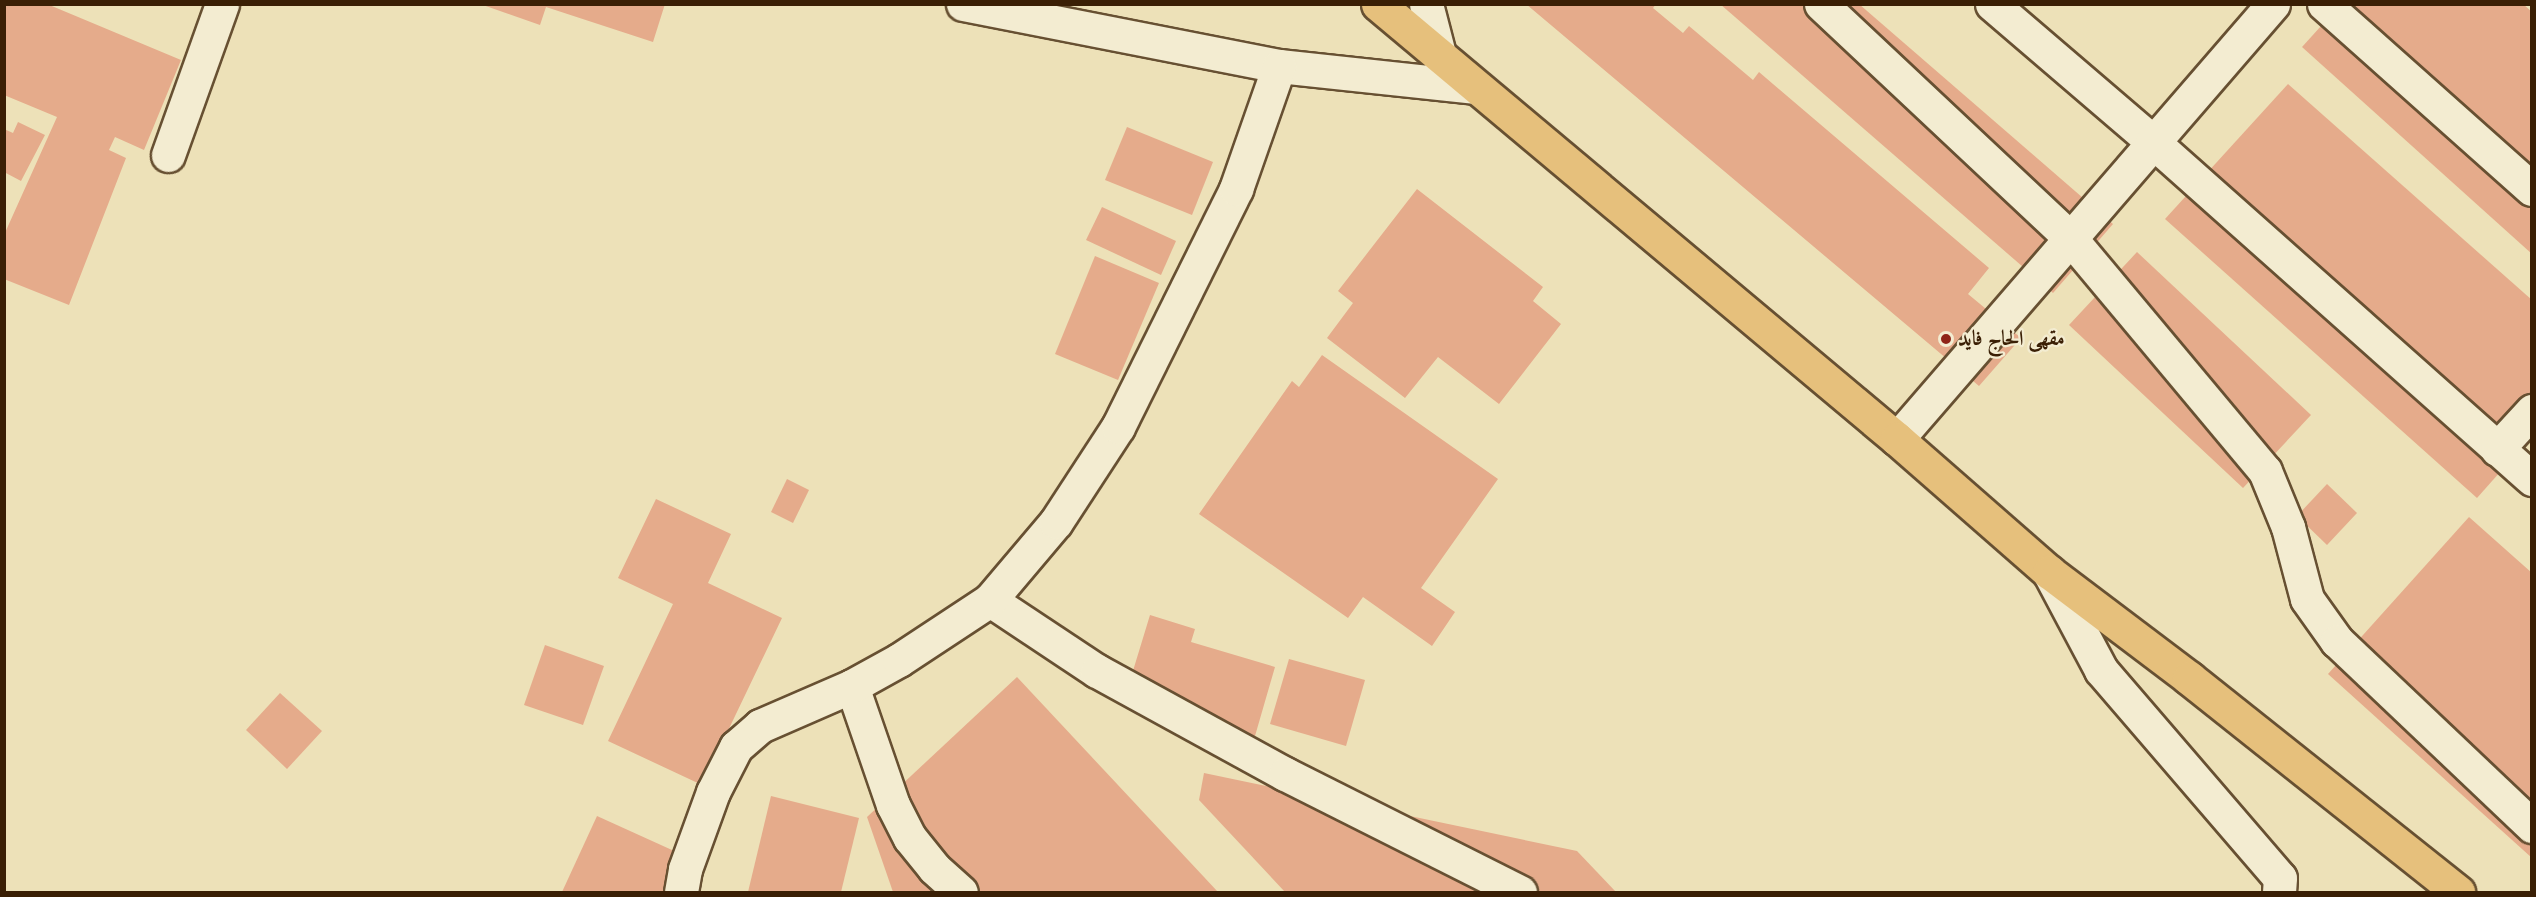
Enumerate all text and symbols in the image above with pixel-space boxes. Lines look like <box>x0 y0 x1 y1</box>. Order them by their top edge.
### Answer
place label: مقهى الحاج فايد <box>1958 326 2065 352</box>
marker: مقهى الحاج فايد <box>1939 332 1953 346</box>

